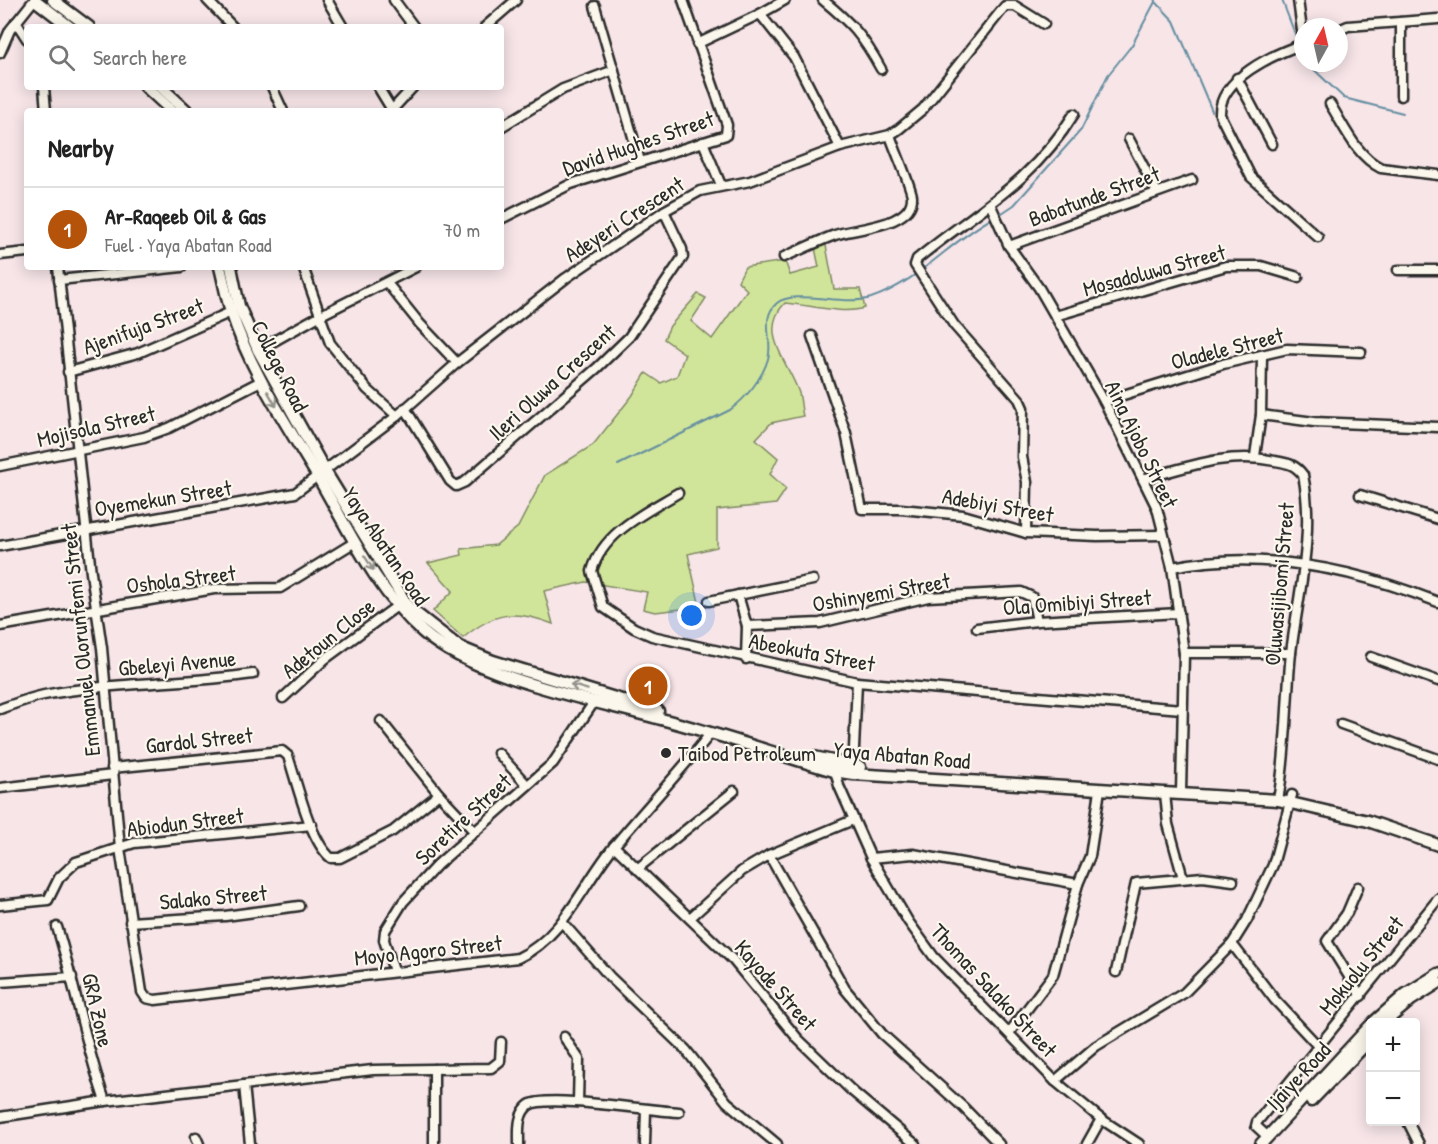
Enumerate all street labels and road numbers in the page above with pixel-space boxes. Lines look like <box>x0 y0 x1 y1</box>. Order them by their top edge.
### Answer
street label: David Hughes Street <box>558 103 718 183</box>
street label: Babatunde Street <box>1024 158 1164 234</box>
street label: Adeyeri Crescent <box>558 169 690 269</box>
street label: Mosadoluwa Street <box>1079 236 1229 303</box>
street label: Ajenifuja Street <box>79 290 208 362</box>
street label: College Road <box>244 315 316 417</box>
street label: Ileri Oluwa Crescent <box>482 317 622 447</box>
street label: Oladele Street <box>1168 319 1287 376</box>
street label: Aina Ajobo Street <box>1098 375 1186 513</box>
street label: Mojisola Street <box>34 398 158 454</box>
street label: Oyemekun Street <box>92 472 234 524</box>
street label: Adebiyi Street <box>940 480 1056 530</box>
street label: Yaya Abatan Road <box>335 481 437 612</box>
street label: Oluwasijibomi Street <box>1257 501 1301 667</box>
street label: Emmanuel Olorunfemi Street <box>53 522 107 758</box>
street label: Oshola Street <box>125 557 238 601</box>
street label: Oshinyemi Street <box>810 565 952 619</box>
street label: Ola Omibiyi Street <box>1002 582 1152 622</box>
street label: Adetoun Close <box>275 591 381 685</box>
street label: Abeokuta Street <box>746 625 878 679</box>
street label: Gbeleyi Avenue <box>117 643 237 683</box>
street label: Gardol Street <box>144 719 254 761</box>
street label: Yaya Abatan Road <box>832 734 972 776</box>
street label: Soretire Street <box>408 766 518 872</box>
street label: Abiodun Street <box>125 800 245 844</box>
street label: Salako Street <box>158 877 268 917</box>
street label: Mokuolu Street <box>1312 909 1411 1021</box>
street label: Thomas Salako Street <box>924 917 1064 1064</box>
street label: Moyo Agoro Street <box>353 927 504 973</box>
street label: Kayode Street <box>728 933 824 1037</box>
street label: GRA Zone <box>75 970 121 1050</box>
street label: Ijaiye Road <box>1259 1035 1338 1117</box>

